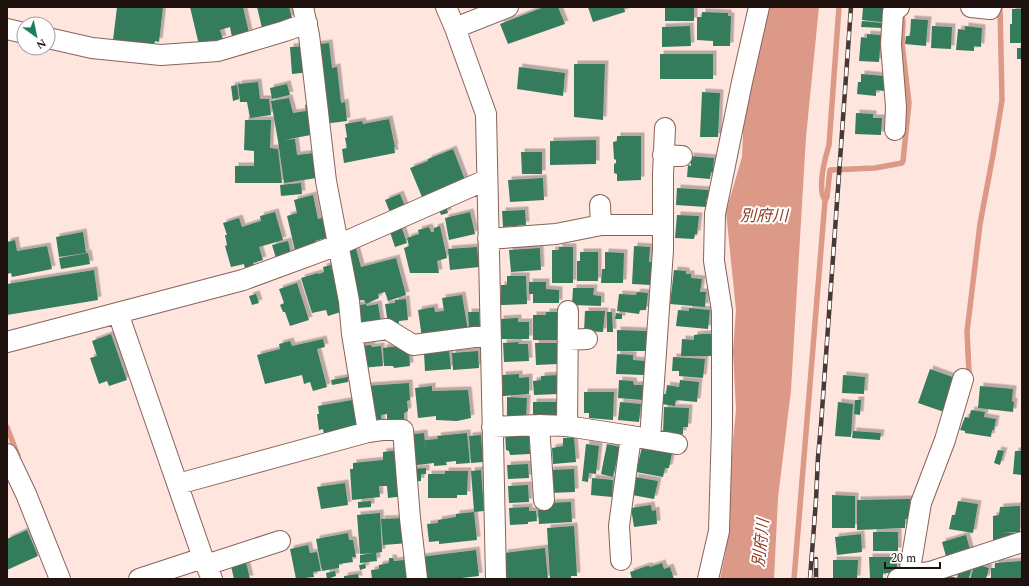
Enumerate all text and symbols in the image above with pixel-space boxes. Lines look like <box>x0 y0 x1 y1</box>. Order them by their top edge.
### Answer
north arrow <box>16 16 56 56</box>
text: N <box>33 34 50 54</box>
water label: 別府川 <box>740 204 790 228</box>
water label: 別府川 <box>747 516 776 568</box>
scale bar <box>885 544 940 570</box>
text: 20 m <box>891 549 916 568</box>

